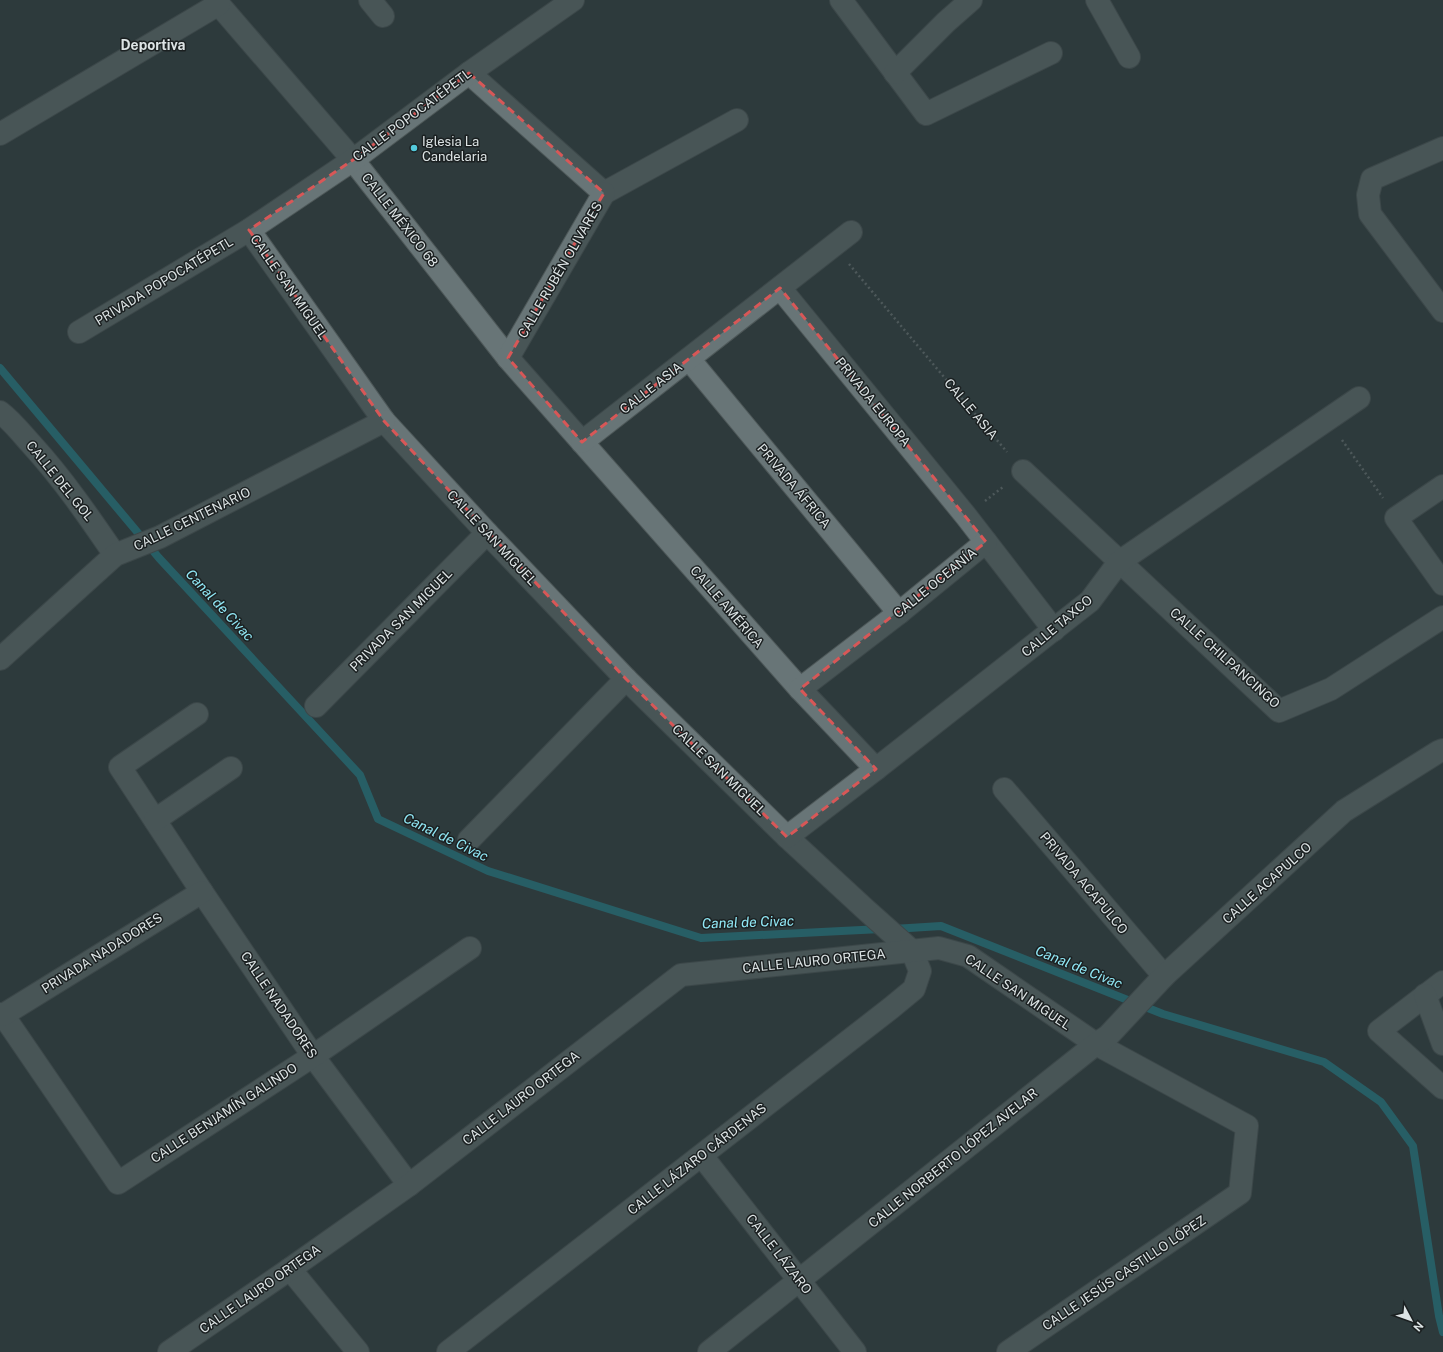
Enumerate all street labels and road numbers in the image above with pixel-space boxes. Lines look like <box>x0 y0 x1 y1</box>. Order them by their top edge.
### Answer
street label: CALLE POPOCATÉPETL <box>349 65 474 164</box>
street label: CALLE MÉXICO 68 <box>359 170 442 270</box>
street label: CALLE RUBÉN OLIVARES <box>514 199 605 341</box>
street label: CALLE SAN MIGUEL <box>247 232 331 342</box>
street label: PRIVADA POPOCATÉPETL <box>92 233 236 328</box>
street label: PRIVADA EUROPA <box>832 354 914 450</box>
street label: CALLE ASIA <box>617 359 685 417</box>
street label: CALLE ASIA <box>941 376 1001 442</box>
street label: CALLE DEL GOL <box>23 438 97 524</box>
street label: PRIVADA ÁFRICA <box>754 440 834 531</box>
street label: CALLE CENTENARIO <box>131 484 253 554</box>
street label: CALLE SAN MIGUEL <box>444 487 540 589</box>
street label: CALLE OCEANÍA <box>890 544 980 621</box>
street label: CALLE AMÉRICA <box>687 562 767 651</box>
street label: PRIVADA SAN MIGUEL <box>347 566 455 674</box>
street label: CALLE TAXCO <box>1019 592 1095 660</box>
street label: CALLE CHILPANCINGO <box>1167 605 1283 711</box>
street label: CALLE SAN MIGUEL <box>669 721 769 819</box>
street label: PRIVADA ACAPULCO <box>1037 829 1131 937</box>
street label: CALLE ACAPULCO <box>1220 839 1314 927</box>
street label: PRIVADA NADADORES <box>39 910 165 996</box>
street label: CALLE LAURO ORTEGA <box>742 946 886 976</box>
street label: CALLE NADADORES <box>238 949 320 1061</box>
street label: CALLE SAN MIGUEL <box>962 951 1074 1033</box>
street label: CALLE LAURO ORTEGA <box>460 1048 582 1148</box>
street label: CALLE BENJAMÍN GALINDO <box>148 1059 300 1166</box>
street label: CALLE NORBERTO LÓPEZ AVELAR <box>865 1084 1041 1231</box>
street label: CALLE LÁZARO CÁRDENAS <box>624 1099 769 1218</box>
street label: CALLE LÁZARO <box>743 1211 816 1297</box>
street label: CALLE JESÚS CASTILLO LÓPEZ <box>1039 1212 1208 1333</box>
street label: CALLE LAURO ORTEGA <box>197 1242 323 1336</box>

